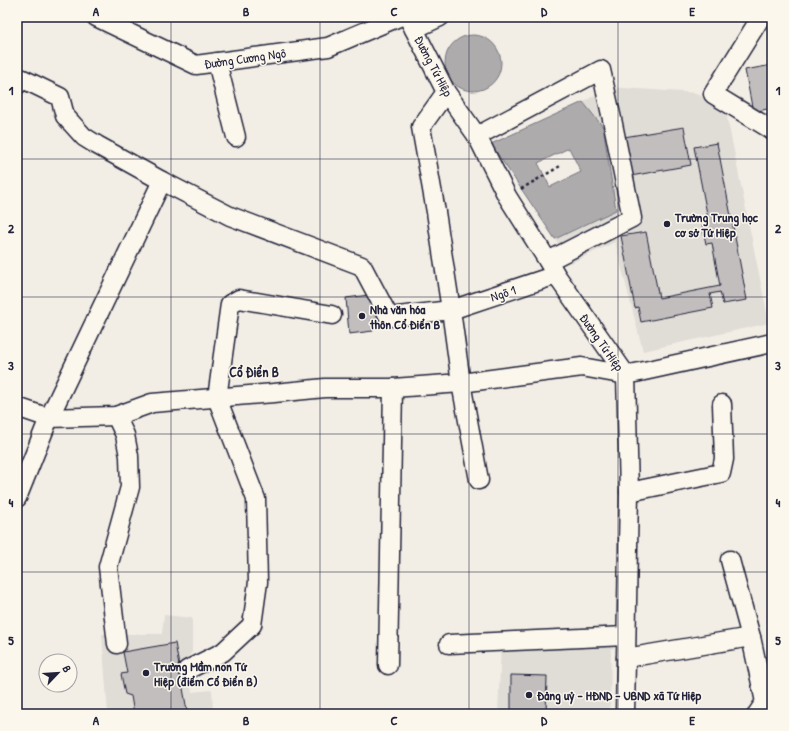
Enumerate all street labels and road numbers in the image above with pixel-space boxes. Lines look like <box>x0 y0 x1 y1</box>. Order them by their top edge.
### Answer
street label: Đường Tứ Hiệp <box>411 33 458 100</box>
street label: Đường Cương Ngô <box>203 43 287 73</box>
street label: Ngõ 1 <box>488 280 518 306</box>
street label: Đường Tứ Hiệp <box>576 310 629 375</box>

